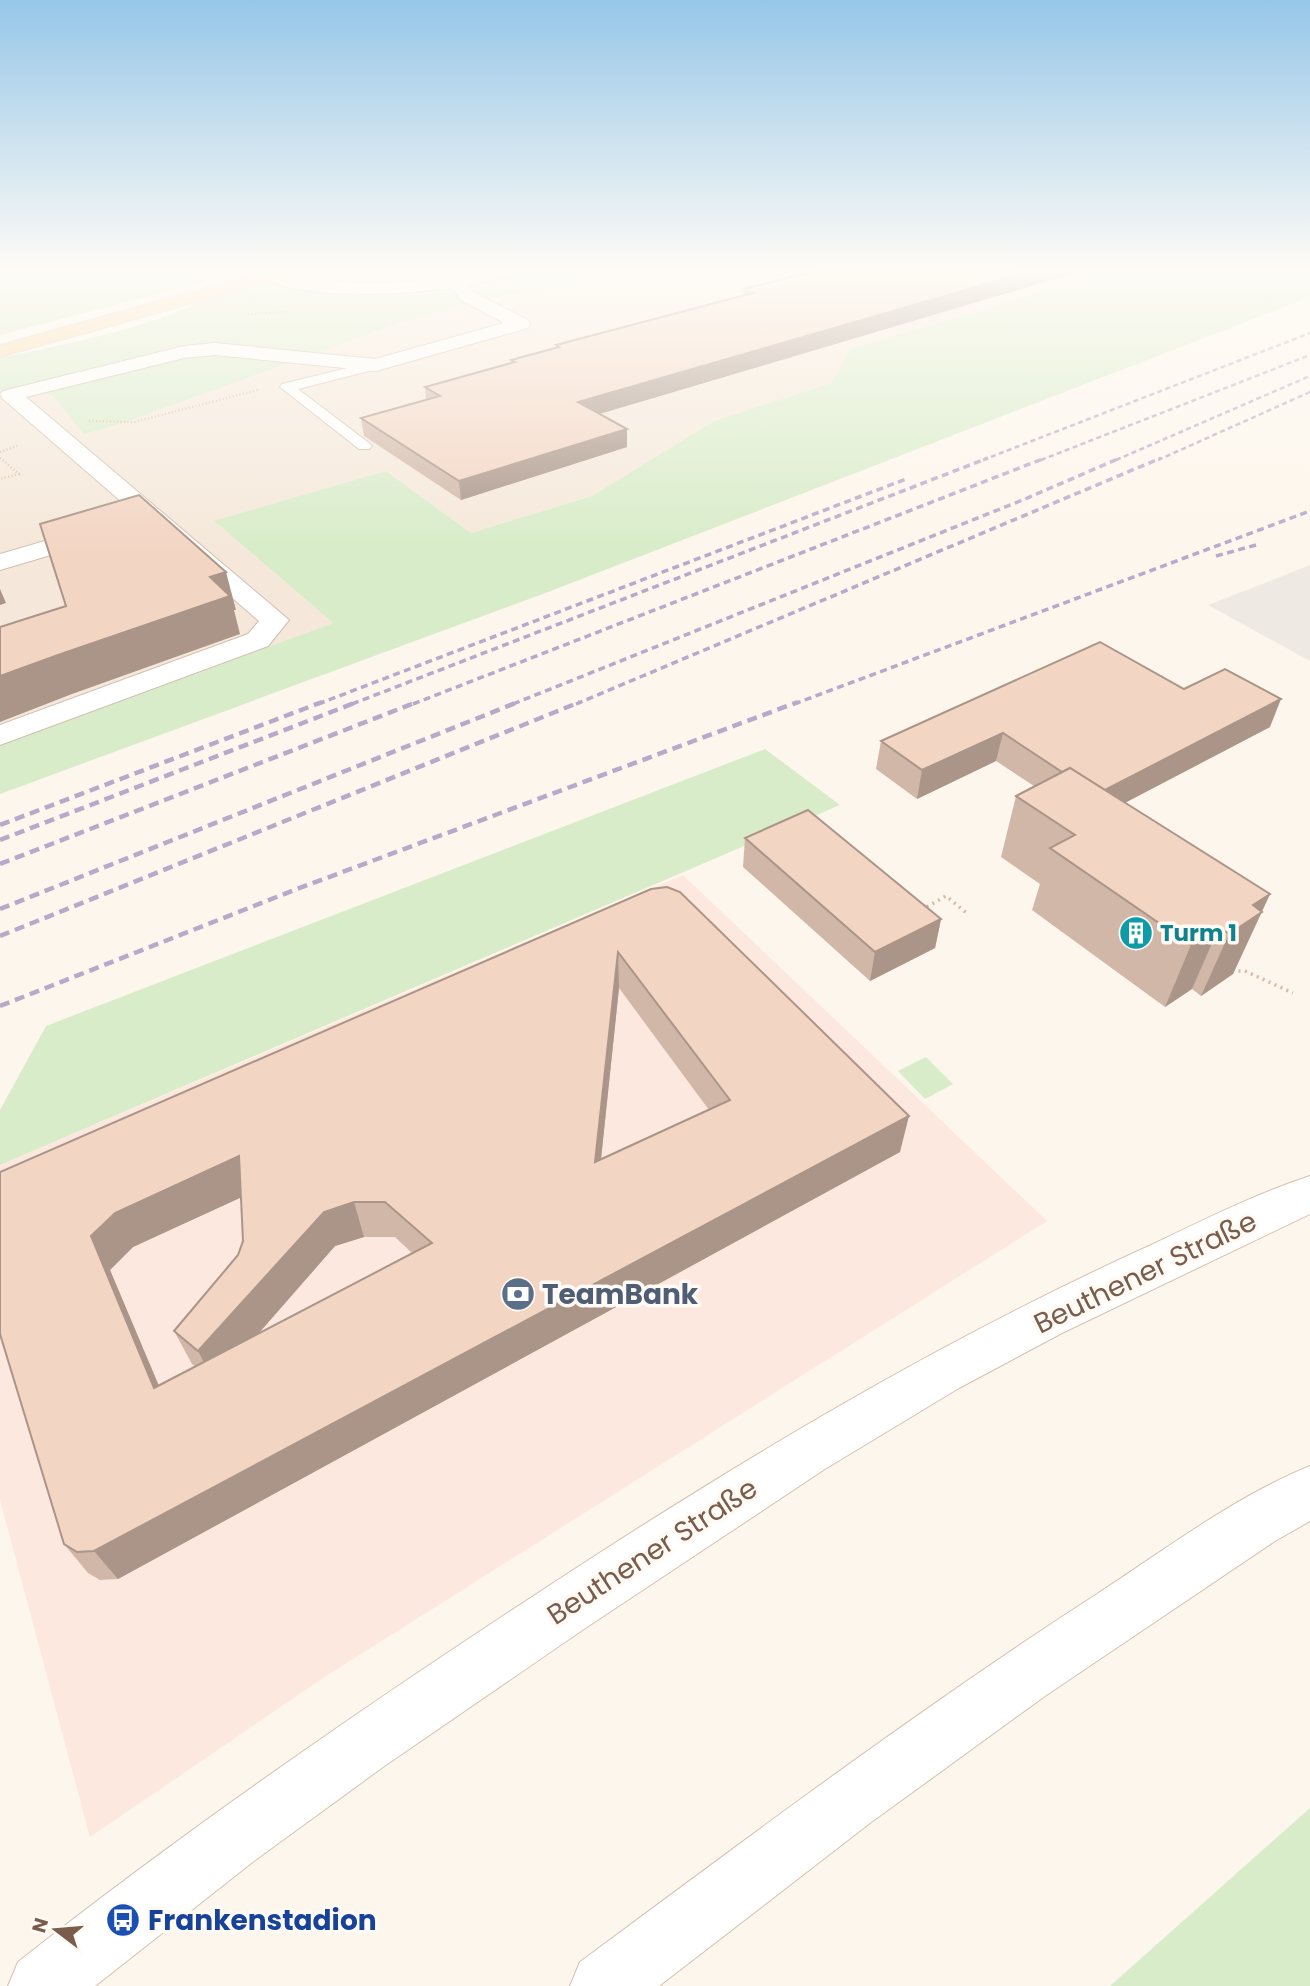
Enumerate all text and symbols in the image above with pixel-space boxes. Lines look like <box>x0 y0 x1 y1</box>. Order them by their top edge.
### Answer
building icon: Turm 1 <box>1117 914 1155 952</box>
place label: Turm 1 <box>1160 917 1237 949</box>
street label: Beuthener Straße <box>1027 1202 1263 1343</box>
bank icon: TeamBank <box>499 1275 537 1313</box>
place label: TeamBank <box>542 1275 699 1314</box>
street label: Beuthener Straße <box>540 1469 765 1634</box>
north arrow <box>21 1895 91 1965</box>
bus stop icon: Frankenstadion <box>104 1901 142 1939</box>
place label: Frankenstadion <box>148 1901 377 1940</box>
text: N <box>25 1915 55 1936</box>

